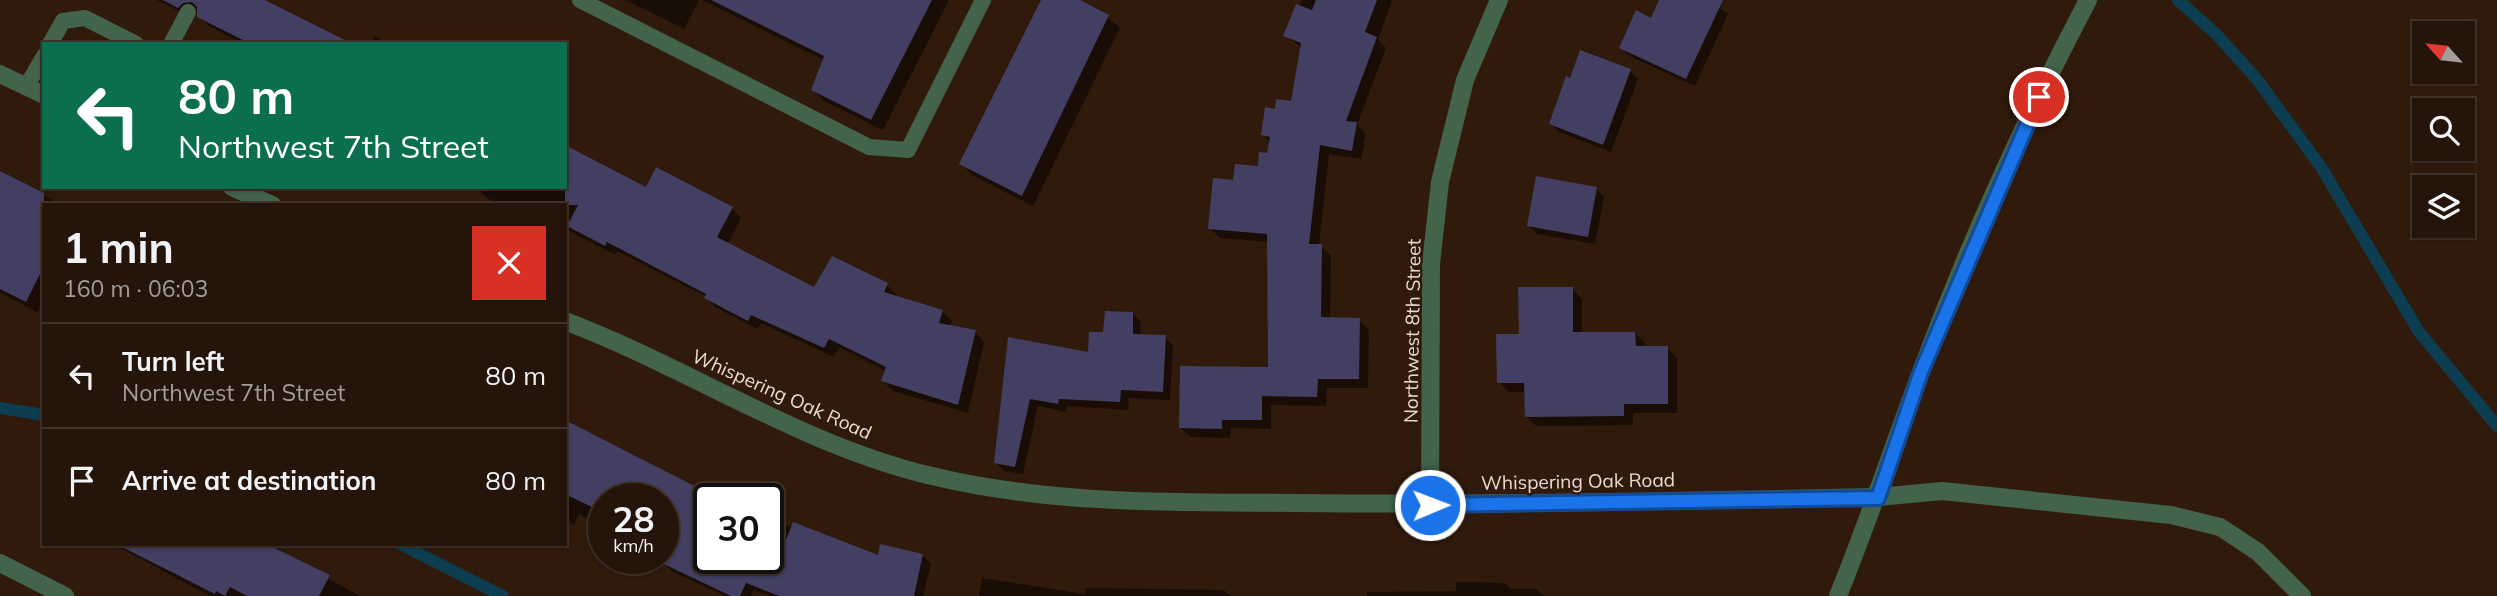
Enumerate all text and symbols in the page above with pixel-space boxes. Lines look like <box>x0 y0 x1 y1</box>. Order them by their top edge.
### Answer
north arrow <box>2412 21 2474 84</box>
map controls <box>2412 21 2475 238</box>
text: 80 m <box>178 65 294 126</box>
pin <box>2009 67 2069 127</box>
icon: left <box>63 70 154 161</box>
icon: arrive <box>2020 78 2058 116</box>
button: search <box>2412 98 2475 161</box>
text: Northwest 7th Street <box>178 126 489 166</box>
button: layers <box>2412 175 2475 238</box>
text: 1 min <box>63 221 174 274</box>
button: close <box>472 226 546 300</box>
street label: Northwest 8th Street <box>1398 238 1426 423</box>
text: 160 m · 06:03 <box>63 274 208 303</box>
street label: Whispering Oak Road <box>688 344 876 444</box>
text: Turn left <box>122 345 224 378</box>
icon: left <box>63 357 101 395</box>
text: 80 m <box>485 359 546 392</box>
text: Northwest 7th Street <box>122 378 345 407</box>
icon: arrive <box>63 462 101 500</box>
text: Arrive at destination <box>122 464 377 497</box>
text: 80 m <box>485 464 546 497</box>
street label: Whispering Oak Road <box>1481 467 1675 495</box>
position arrow <box>1393 468 1467 542</box>
speed limit sign: 30 <box>693 483 784 574</box>
text: 28 <box>612 497 655 541</box>
text: km/h <box>613 534 654 557</box>

